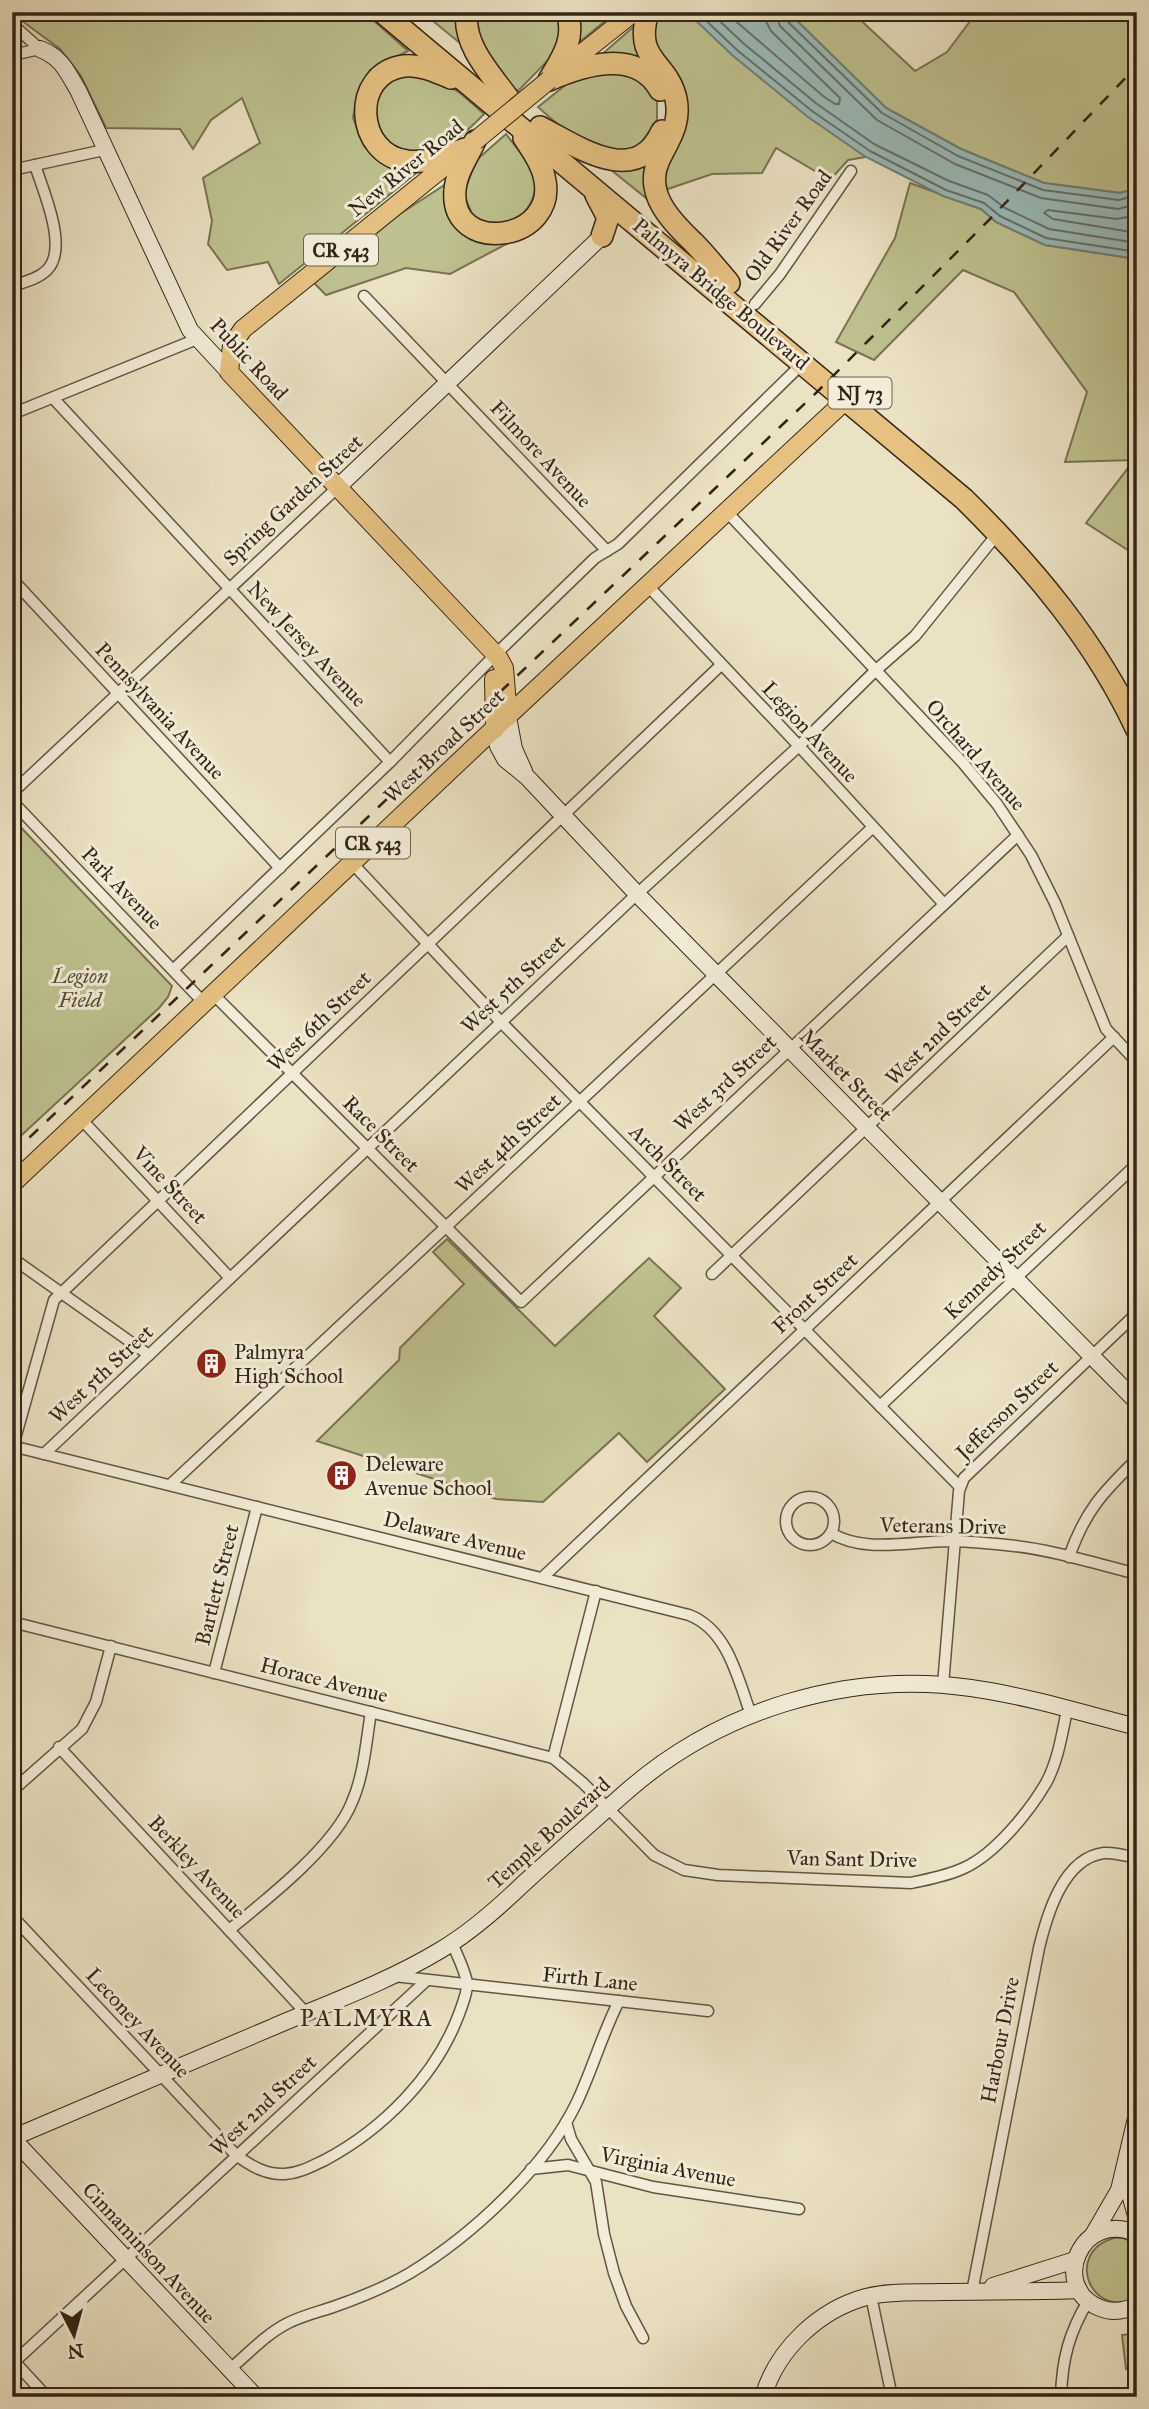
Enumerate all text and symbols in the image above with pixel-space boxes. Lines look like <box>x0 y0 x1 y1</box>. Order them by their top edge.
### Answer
street label: New River Road <box>343 113 469 222</box>
street label: Old River Road <box>738 164 838 287</box>
street label: Palmyra Bridge Boulevard <box>627 212 815 376</box>
road number: CR 543 <box>304 234 378 266</box>
street label: Public Road <box>204 313 294 406</box>
road number: NJ 73 <box>828 378 892 408</box>
street label: Filmore Avenue <box>485 395 598 513</box>
street label: Spring Garden Street <box>218 428 369 571</box>
street label: New Jersey Avenue <box>242 576 372 713</box>
street label: Pennsylvania Avenue <box>90 637 230 785</box>
street label: Legion Avenue <box>756 676 864 788</box>
street label: West Broad Street <box>378 683 510 809</box>
street label: Orchard Avenue <box>921 694 1032 816</box>
road number: CR 543 <box>336 828 410 858</box>
street label: Park Avenue <box>76 841 168 935</box>
street label: West 5th Street <box>455 929 571 1039</box>
park label: Legion Field <box>51 963 108 1013</box>
street label: West 6th Street <box>262 965 377 1077</box>
street label: West 2nd Street <box>880 977 996 1091</box>
street label: Market Street <box>794 1023 898 1127</box>
street label: West 3rd Street <box>668 1028 782 1137</box>
street label: West 4th Street <box>450 1087 567 1199</box>
street label: Race Street <box>337 1090 425 1178</box>
street label: Arch Street <box>623 1118 713 1208</box>
street label: Vine Street <box>127 1140 213 1230</box>
street label: Kennedy Street <box>939 1214 1052 1325</box>
street label: Front Street <box>767 1247 863 1339</box>
street label: West 5th Street <box>43 1319 159 1429</box>
place label: Palmyra High School <box>234 1339 344 1389</box>
building icon: Palmyra High School <box>194 1347 228 1381</box>
street label: Jefferson Street <box>949 1354 1064 1467</box>
place label: Deleware Avenue School <box>364 1451 492 1501</box>
building icon: Deleware Avenue School <box>325 1459 359 1493</box>
street label: Delaware Avenue <box>381 1506 529 1566</box>
street label: Veterans Drive <box>878 1512 1007 1540</box>
street label: Bartlett Street <box>189 1521 245 1648</box>
street label: Horace Avenue <box>258 1652 391 1708</box>
street label: Temple Boulevard <box>482 1771 616 1895</box>
street label: Berkley Avenue <box>143 1810 252 1924</box>
street label: Van Sant Drive <box>786 1845 918 1873</box>
street label: Firth Lane <box>541 1961 639 1997</box>
street label: Leconey Avenue <box>80 1962 196 2084</box>
street label: Harbour Drive <box>975 1974 1025 2105</box>
district label: PALMYRA <box>300 2003 434 2033</box>
street label: West 2nd Street <box>204 2049 322 2161</box>
street label: Virginia Avenue <box>597 2141 738 2193</box>
street label: Cinnaminson Avenue <box>77 2177 221 2329</box>
north arrow <box>38 2300 108 2370</box>
text: N <box>67 2339 85 2364</box>

